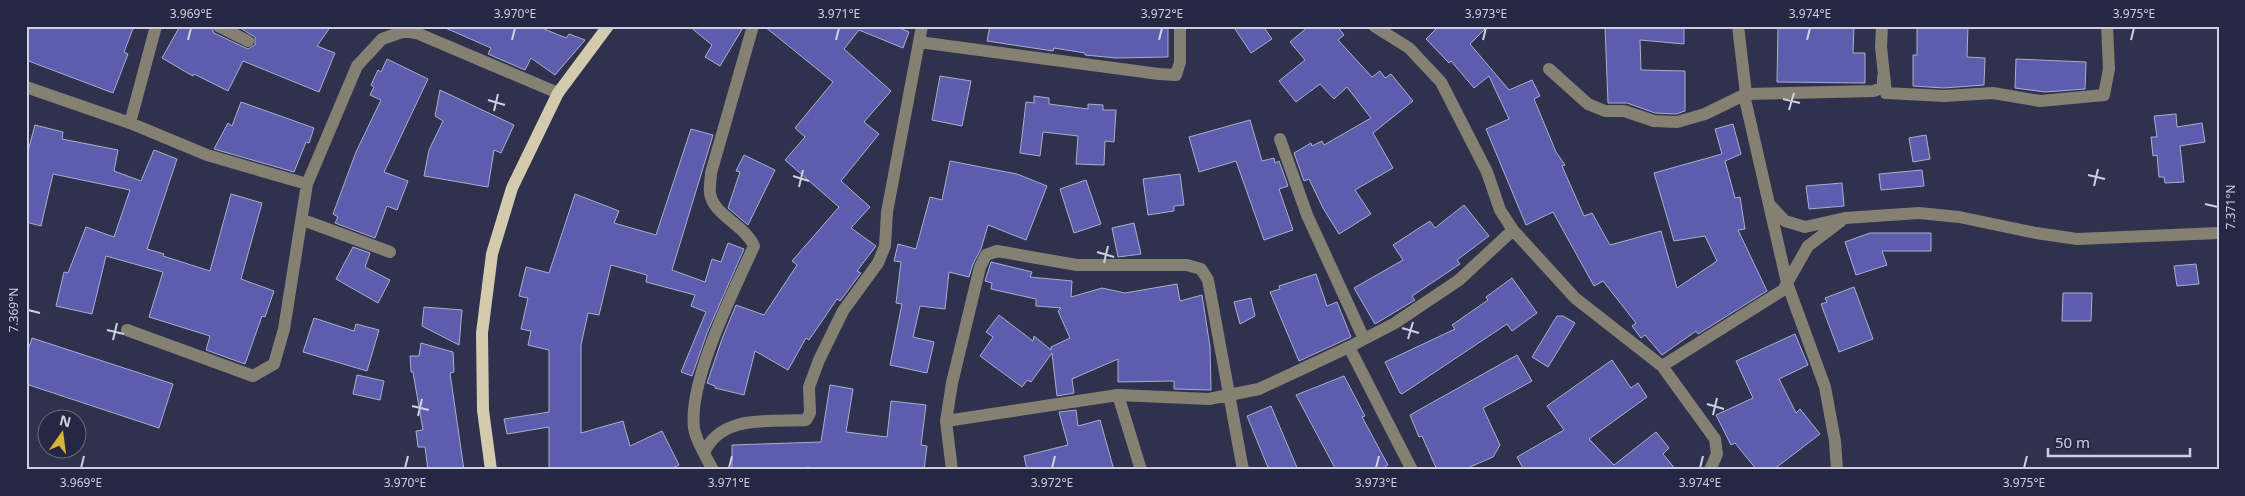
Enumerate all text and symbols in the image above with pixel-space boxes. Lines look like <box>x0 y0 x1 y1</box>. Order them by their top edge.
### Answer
text: 3.969°E <box>170 5 212 22</box>
text: 3.970°E <box>494 5 536 22</box>
text: 3.971°E <box>818 5 860 22</box>
text: 3.972°E <box>1141 5 1183 22</box>
text: 3.973°E <box>1465 5 1507 22</box>
text: 3.974°E <box>1789 5 1831 22</box>
text: 3.975°E <box>2113 5 2155 22</box>
text: 7.371°N <box>2222 185 2239 229</box>
text: 7.369°N <box>5 288 22 332</box>
north arrow <box>38 408 88 458</box>
text: N <box>57 410 73 431</box>
scale bar <box>2048 426 2190 458</box>
text: 50 m <box>2055 432 2090 452</box>
text: 3.969°E <box>60 474 102 491</box>
text: 3.970°E <box>384 474 426 491</box>
text: 3.971°E <box>708 474 750 491</box>
text: 3.972°E <box>1031 474 1073 491</box>
text: 3.973°E <box>1355 474 1397 491</box>
text: 3.974°E <box>1679 474 1721 491</box>
text: 3.975°E <box>2003 474 2045 491</box>

